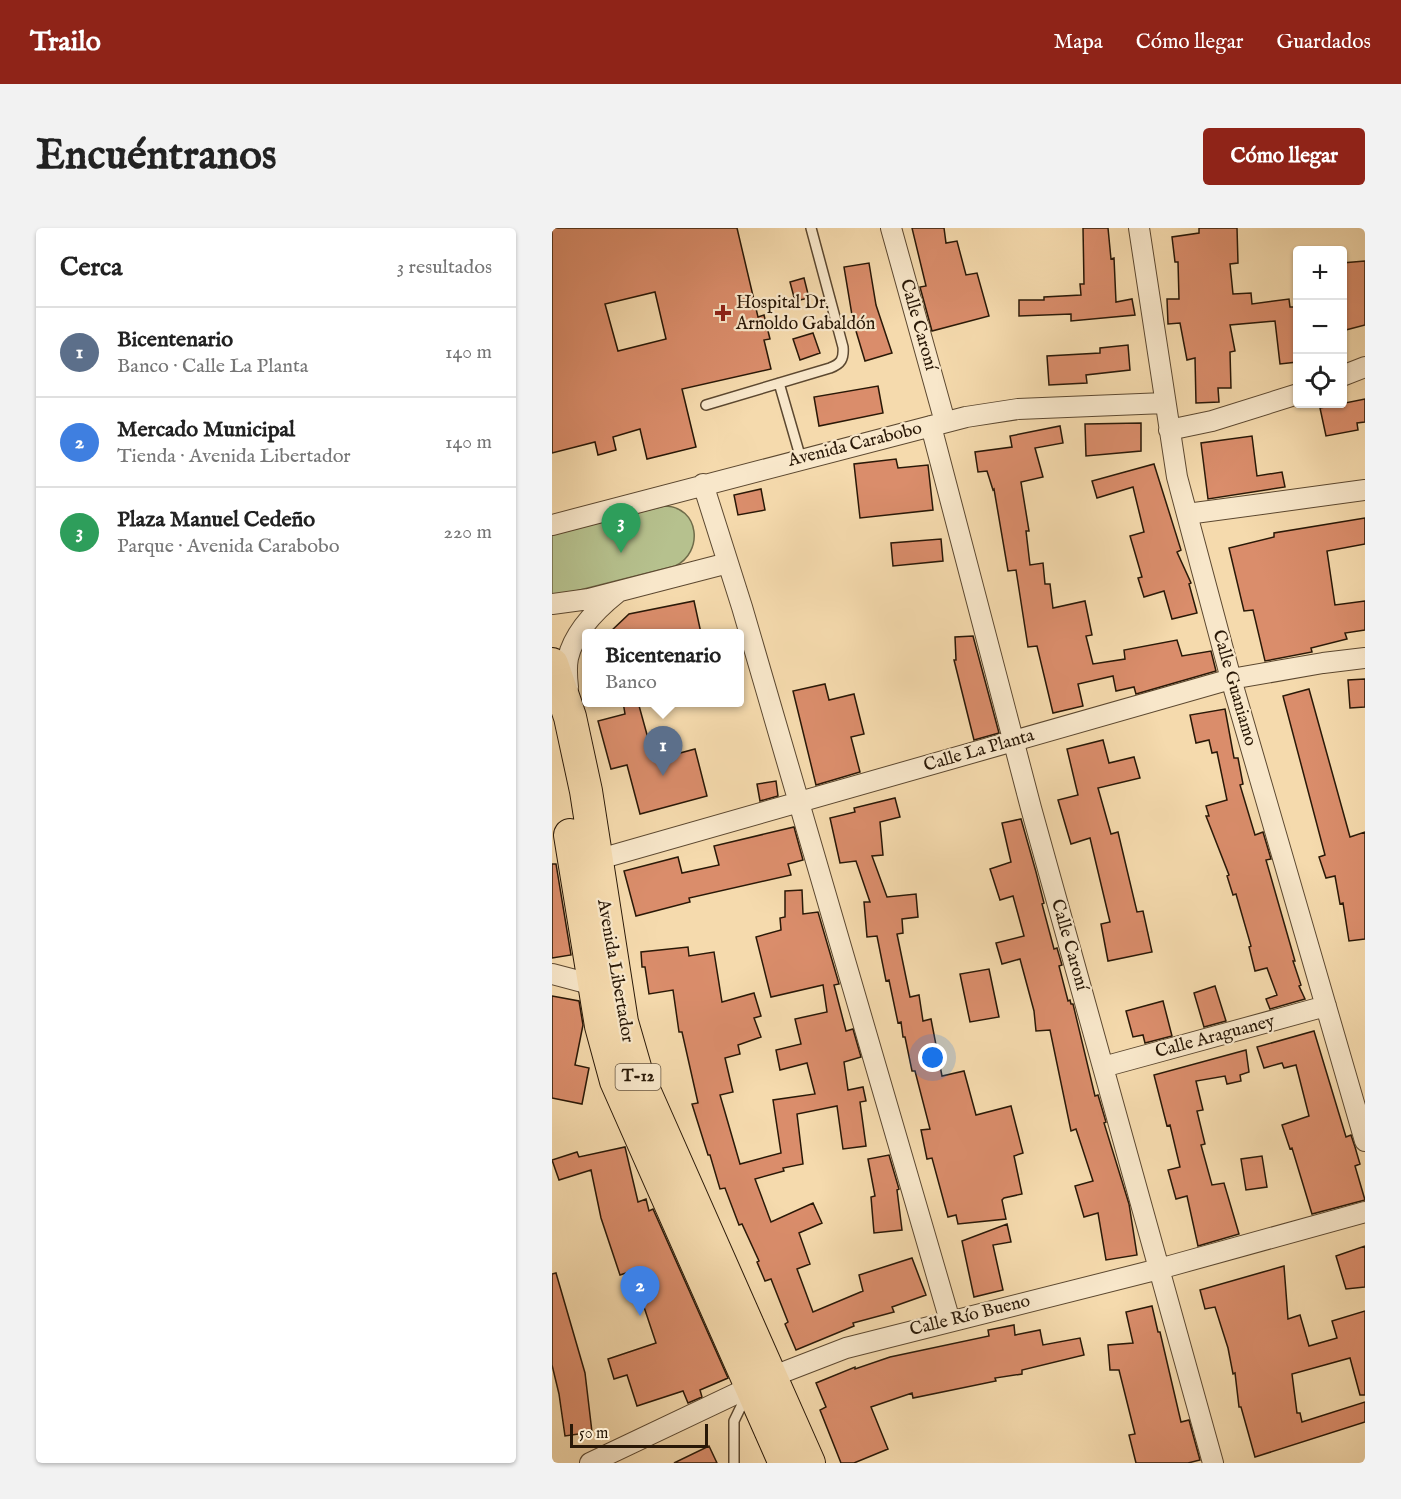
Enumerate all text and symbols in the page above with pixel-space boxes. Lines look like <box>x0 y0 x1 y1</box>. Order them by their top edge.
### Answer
text: Trailo <box>30 25 101 60</box>
text: Mapa <box>1054 29 1103 56</box>
text: Cómo llegar <box>1136 29 1243 56</box>
text: Guardados <box>1276 29 1371 56</box>
button: Cómo llegar <box>1203 128 1365 185</box>
text: Encuéntranos <box>36 130 277 183</box>
map controls <box>1293 246 1347 408</box>
button: + <box>1293 246 1347 300</box>
text: Cerca <box>60 251 122 284</box>
text: 3 resultados <box>397 255 492 280</box>
street label: Calle Caroní <box>894 277 942 374</box>
place label: Hospital Dr. Arnoldo Gabaldón <box>735 292 876 336</box>
button: − <box>1293 300 1347 354</box>
marker: Hospital Dr. Arnoldo Gabaldón <box>714 304 732 322</box>
text: Bicentenario <box>117 326 233 354</box>
text: 1 <box>76 340 83 365</box>
text: 140 m <box>445 340 492 365</box>
text: Banco · Calle La Planta <box>117 354 308 379</box>
button: locate <box>1293 354 1347 408</box>
text: Mercado Municipal <box>117 416 295 444</box>
street label: Avenida Carabobo <box>785 417 925 473</box>
text: 2 <box>75 430 84 455</box>
text: 140 m <box>445 430 492 455</box>
text: Tienda · Avenida Libertador <box>117 444 351 469</box>
pin: 3 <box>602 504 640 553</box>
text: Plaza Manuel Cedeño <box>117 506 315 534</box>
text: 3 <box>76 520 83 545</box>
text: 220 m <box>444 520 492 545</box>
text: Parque · Avenida Carabobo <box>117 534 340 559</box>
street label: Calle Guaniamo <box>1206 627 1262 749</box>
popup <box>582 629 744 707</box>
text: Bicentenario <box>605 642 721 670</box>
text: Banco <box>605 670 657 695</box>
street label: Calle La Planta <box>921 724 1037 778</box>
pin: 1 <box>644 726 682 776</box>
street label: Avenida Libertador <box>591 896 639 1045</box>
street label: Calle Caroní <box>1045 897 1093 994</box>
street label: Calle Araguaney <box>1153 1010 1277 1064</box>
your location <box>918 1043 947 1072</box>
road number: T-12 <box>616 1064 661 1090</box>
pin: 2 <box>620 1266 659 1316</box>
street label: Calle Río Bueno <box>907 1290 1033 1342</box>
scale bar <box>570 1421 708 1448</box>
text: 50 m <box>579 1424 608 1444</box>

